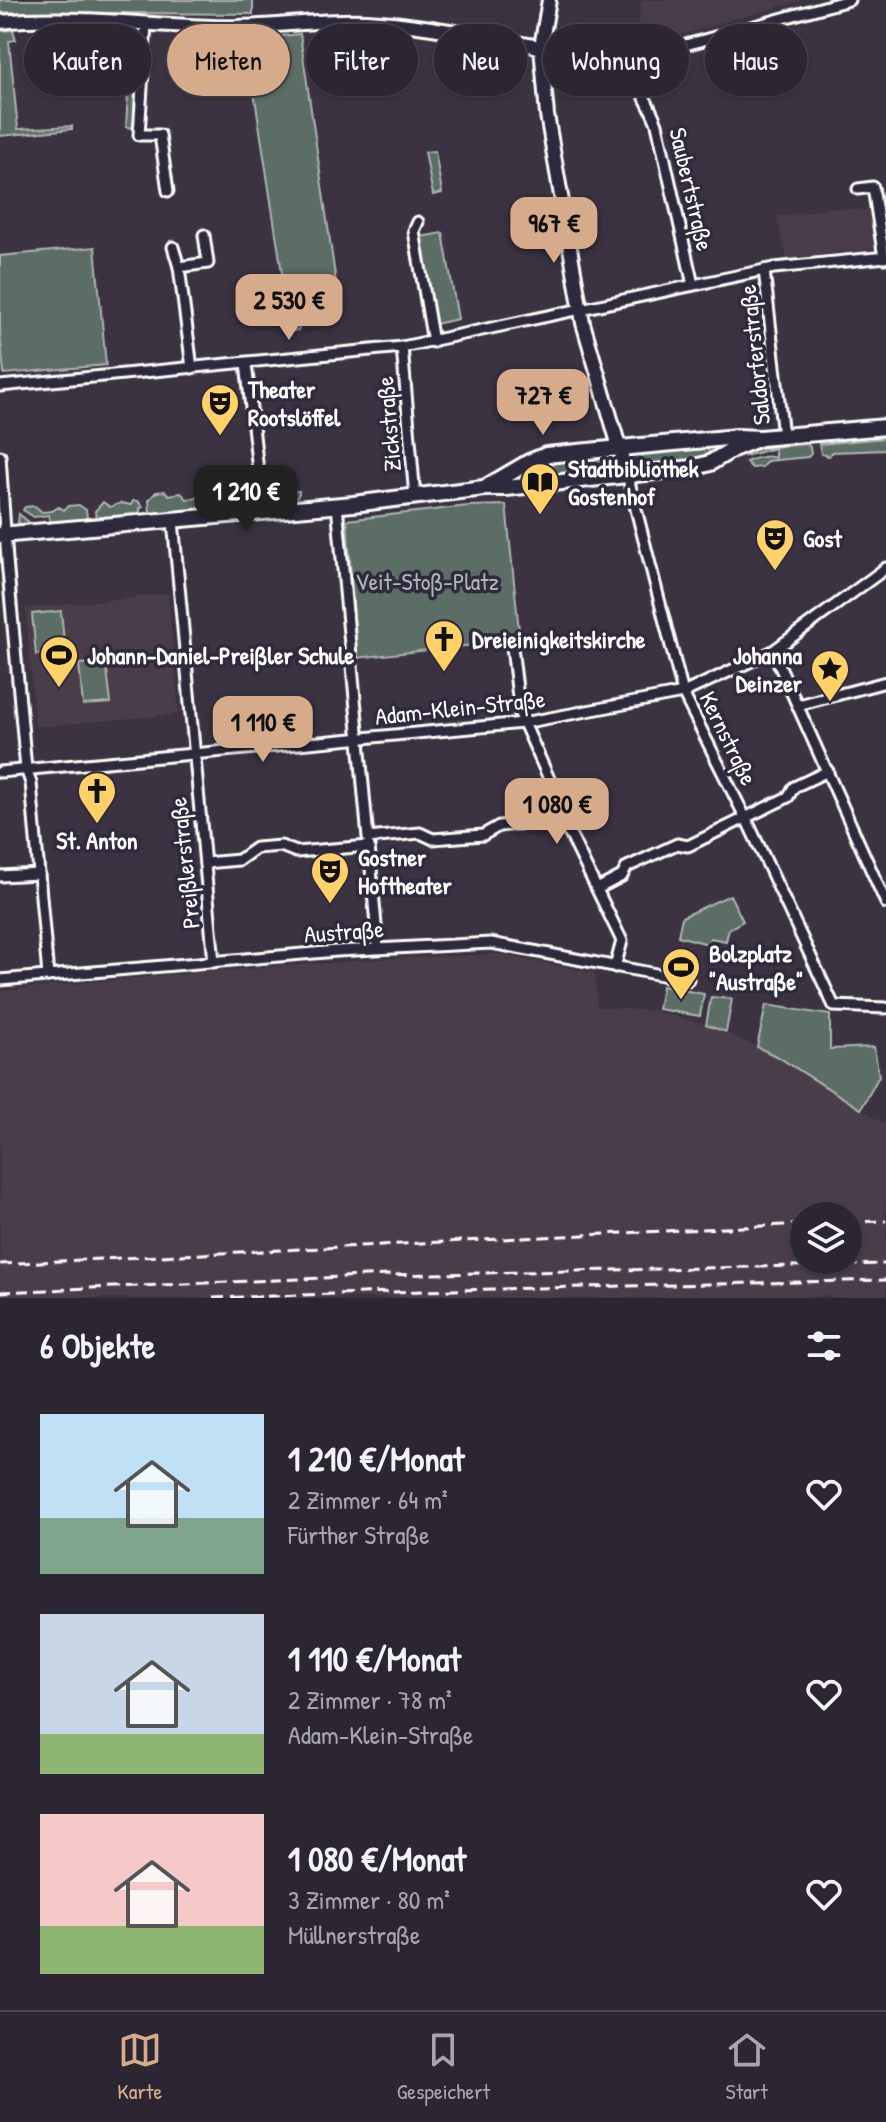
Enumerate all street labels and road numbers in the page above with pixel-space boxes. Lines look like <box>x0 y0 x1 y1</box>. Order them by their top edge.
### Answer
street label: Saubertstraße <box>662 124 722 254</box>
street label: Saldorferstraße <box>731 283 777 427</box>
street label: Zickstraße <box>368 375 408 473</box>
street label: Adam-Klein-Straße <box>373 682 547 732</box>
street label: Kernstraße <box>693 686 766 791</box>
street label: Preißlerstraße <box>161 795 207 930</box>
street label: Austraße <box>303 912 385 950</box>

